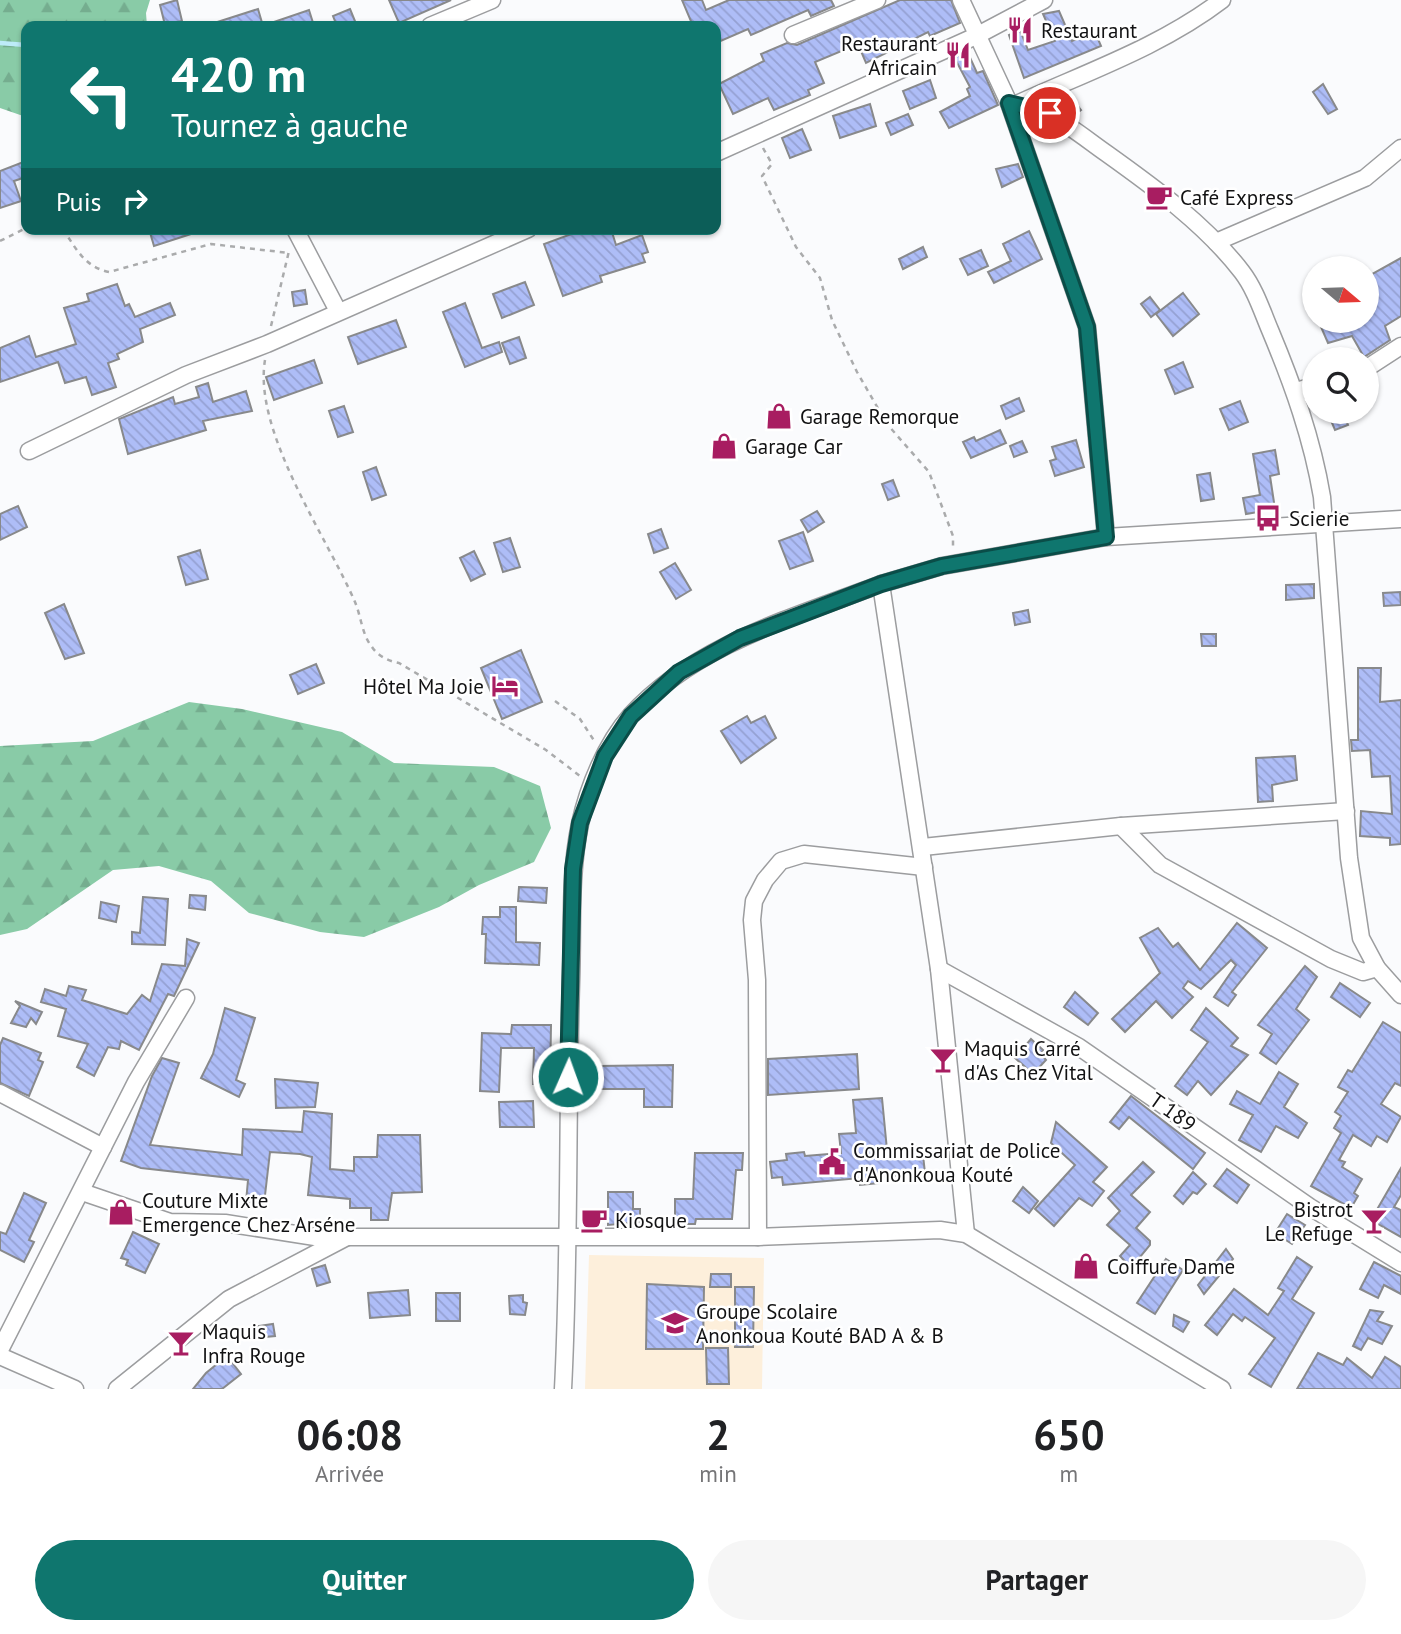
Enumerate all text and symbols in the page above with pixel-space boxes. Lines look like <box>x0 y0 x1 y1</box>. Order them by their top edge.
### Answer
restaurant icon: Restaurant <box>1005 15 1035 45</box>
place label: Restaurant <box>1041 17 1137 44</box>
place label: Restaurant Africain <box>841 30 937 81</box>
restaurant icon: Restaurant Africain <box>943 40 973 70</box>
text: 420 m <box>171 42 306 106</box>
icon: left <box>56 49 147 140</box>
pin <box>1020 83 1080 143</box>
icon: arrive <box>1031 94 1069 132</box>
text: Tournez à gauche <box>171 104 408 146</box>
icon: right <box>116 182 154 220</box>
cafe icon: Café Express <box>1144 182 1174 212</box>
place label: Café Express <box>1180 184 1294 211</box>
text: Puis <box>56 185 102 218</box>
north arrow <box>1302 256 1379 332</box>
map controls <box>1302 256 1379 424</box>
button: search <box>1302 347 1379 424</box>
shop icon: Garage Remorque <box>764 401 794 431</box>
place label: Garage Remorque <box>800 403 959 430</box>
shop icon: Garage Car <box>709 431 739 461</box>
place label: Garage Car <box>745 433 843 460</box>
bus stop icon: Scierie <box>1253 503 1283 533</box>
place label: Scierie <box>1289 505 1349 532</box>
hotel icon: Hôtel Ma Joie <box>490 671 520 701</box>
place label: Hôtel Ma Joie <box>363 673 484 700</box>
place label: Maquis Carré d'As Chez Vital <box>964 1035 1093 1086</box>
position arrow <box>531 1040 605 1114</box>
bar icon: Maquis Carré d'As Chez Vital <box>928 1045 958 1075</box>
street label: T 189 <box>1144 1086 1202 1138</box>
place label: Commissariat de Police d'Anonkoua Kouté <box>853 1137 1060 1188</box>
public building icon: Commissariat de Police d'Anonkoua Kouté <box>817 1147 847 1177</box>
place label: Couture Mixte Emergence Chez Arséne <box>142 1187 356 1238</box>
place label: Bistrot Le Refuge <box>1265 1196 1353 1247</box>
shop icon: Couture Mixte Emergence Chez Arséne <box>106 1197 136 1227</box>
cafe icon: Kiosque <box>579 1205 609 1235</box>
bar icon: Bistrot Le Refuge <box>1359 1206 1389 1236</box>
place label: Kiosque <box>615 1207 687 1234</box>
shop icon: Coiffure Dame <box>1071 1251 1101 1281</box>
place label: Coiffure Dame <box>1107 1253 1235 1280</box>
place label: Groupe Scolaire Anonkoua Kouté BAD A & B <box>696 1298 944 1349</box>
school or university icon: Groupe Scolaire Anonkoua Kouté BAD A & B <box>660 1308 690 1338</box>
place label: Maquis Infra Rouge <box>202 1318 305 1369</box>
bar icon: Maquis Infra Rouge <box>166 1328 196 1358</box>
text: 06:08 <box>296 1407 403 1462</box>
text: 2 <box>706 1407 730 1462</box>
text: 650 <box>1033 1407 1105 1462</box>
text: Arrivée <box>315 1459 384 1488</box>
text: min <box>699 1459 737 1488</box>
text: m <box>1060 1459 1078 1488</box>
button: Quitter <box>35 1540 694 1620</box>
button: Partager <box>708 1540 1366 1620</box>

